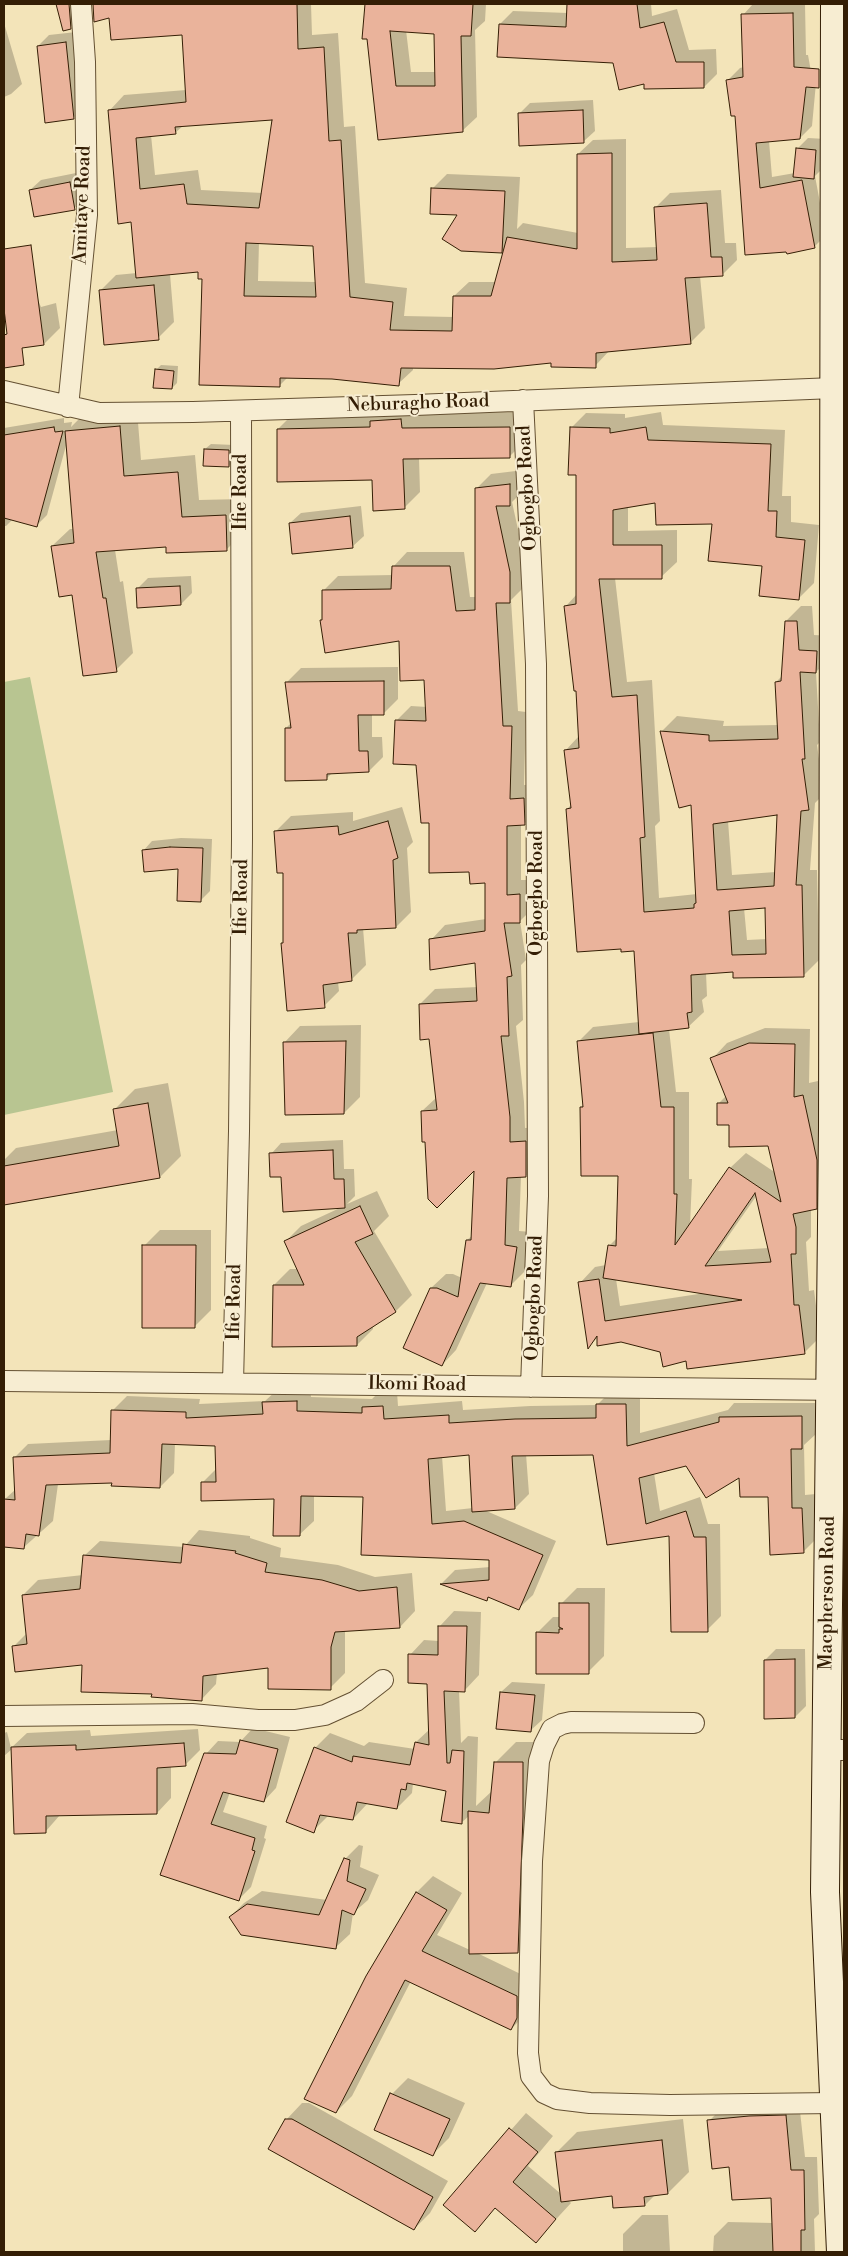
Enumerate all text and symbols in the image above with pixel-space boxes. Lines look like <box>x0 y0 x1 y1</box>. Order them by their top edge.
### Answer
street label: Amitaye Road <box>70 145 96 265</box>
street label: Neburagho Road <box>346 390 490 418</box>
street label: Ogbogbo Road <box>513 425 543 551</box>
street label: Ifie Road <box>230 454 252 530</box>
street label: Ogbogbo Road <box>526 830 548 956</box>
street label: Ifie Road <box>230 859 254 935</box>
street label: Ogbogbo Road <box>521 1235 549 1361</box>
street label: Ifie Road <box>223 1264 247 1340</box>
street label: Ikomi Road <box>368 1373 466 1397</box>
street label: Macpherson Road <box>815 1516 841 1670</box>

